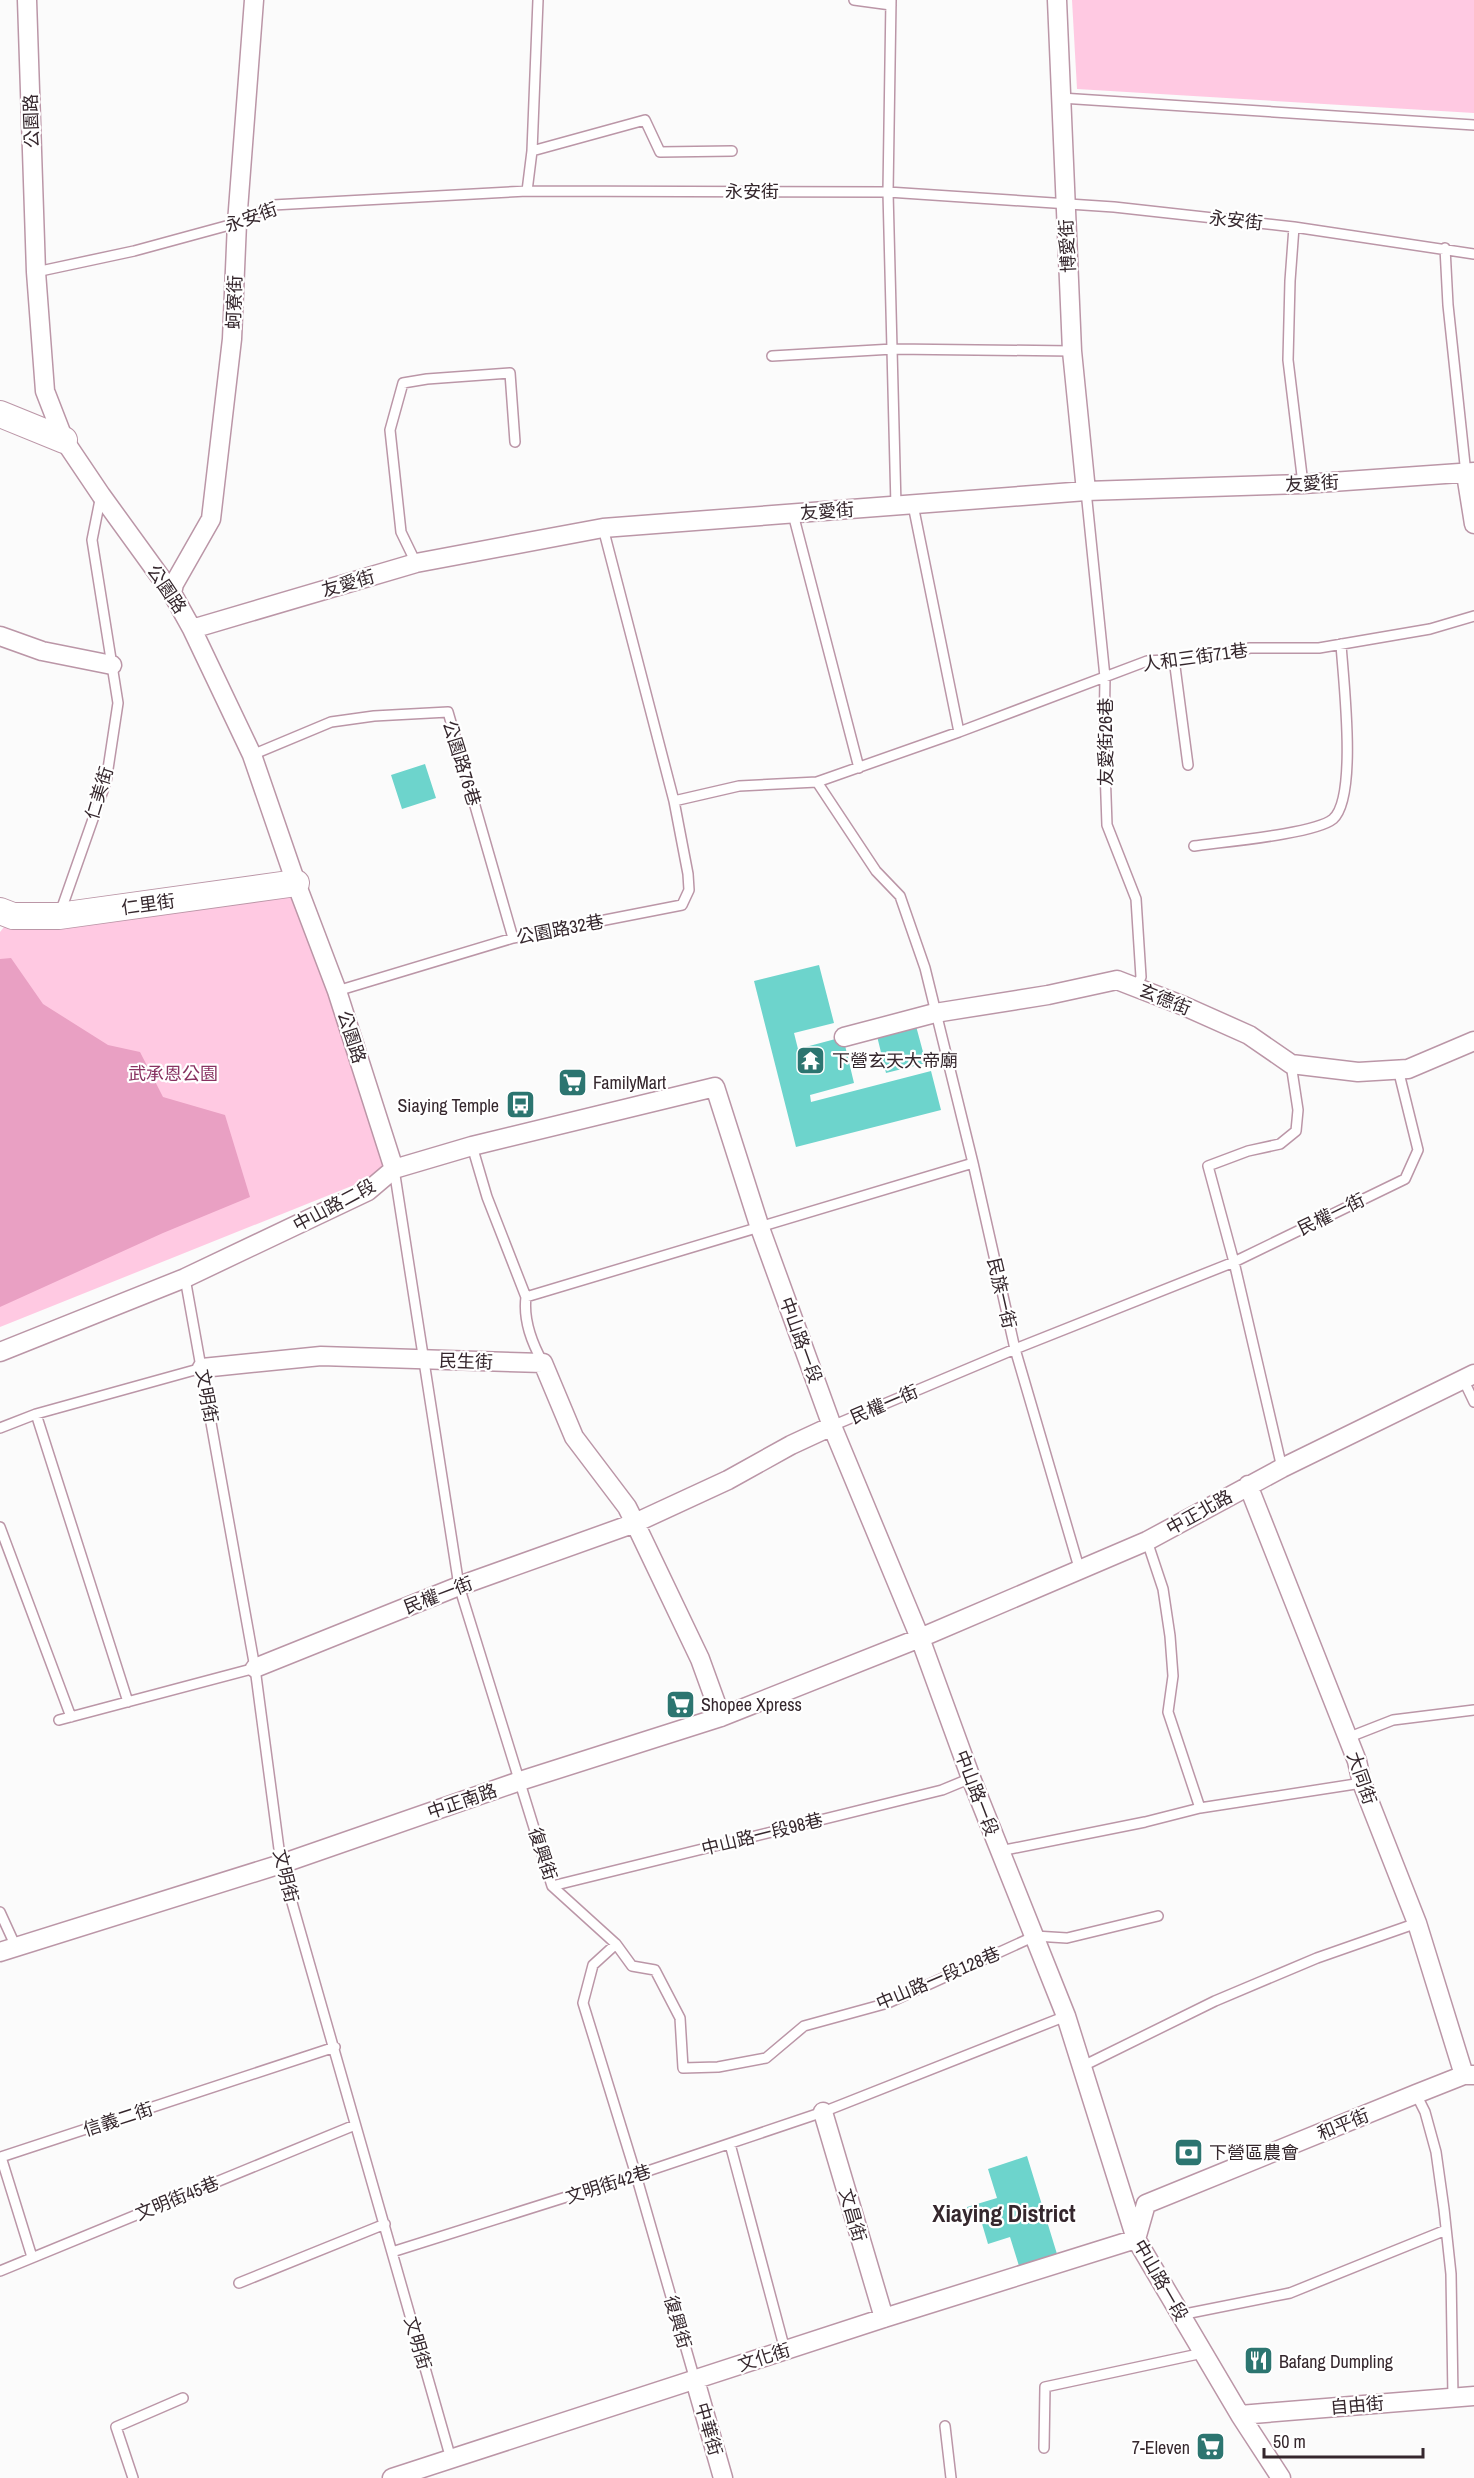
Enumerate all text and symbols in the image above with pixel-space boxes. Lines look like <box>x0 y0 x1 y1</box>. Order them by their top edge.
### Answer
street label: 公園路 <box>18 94 44 148</box>
street label: 永安街 <box>725 179 779 204</box>
street label: 永安街 <box>221 196 281 238</box>
street label: 永安街 <box>1208 205 1264 235</box>
street label: 博愛街 <box>1053 218 1081 274</box>
street label: 蚵寮街 <box>221 275 247 329</box>
street label: 友愛街 <box>1284 469 1340 497</box>
street label: 友愛街 <box>799 497 855 525</box>
street label: 公園路 <box>142 560 192 618</box>
street label: 友愛街 <box>319 564 377 602</box>
street label: 人和三街71巷 <box>1141 637 1249 677</box>
street label: 友愛街26巷 <box>1093 698 1118 786</box>
street label: 公園路76巷 <box>437 717 487 809</box>
street label: 仁美街 <box>79 764 119 822</box>
street label: 仁里街 <box>120 888 176 920</box>
street label: 公園路32巷 <box>514 908 606 950</box>
street label: 玄德街 <box>1135 977 1195 1021</box>
street label: 公園路 <box>332 1007 372 1067</box>
temple icon: 下營玄天大帝廟 <box>795 1044 827 1076</box>
place label: 下營玄天大帝廟 <box>832 1048 958 1073</box>
park label: 武承恩公園 <box>128 1061 218 1086</box>
supermarket icon: FamilyMart <box>556 1066 588 1098</box>
place label: FamilyMart <box>593 1070 666 1095</box>
bus stop icon: Siaying Temple <box>504 1089 536 1121</box>
place label: Siaying Temple <box>398 1093 499 1118</box>
street label: 中山路二段 <box>288 1173 380 1237</box>
street label: 民權一街 <box>1293 1187 1369 1241</box>
street label: 民族一街 <box>982 1255 1022 1331</box>
street label: 中山路一段 <box>774 1293 828 1387</box>
street label: 民生街 <box>439 1348 493 1374</box>
street label: 文明街 <box>190 1367 224 1425</box>
street label: 民權一街 <box>846 1378 922 1430</box>
street label: 中正北路 <box>1161 1484 1237 1540</box>
street label: 民權一街 <box>400 1570 476 1620</box>
supermarket icon: Shopee Xpress <box>664 1688 696 1720</box>
place label: Shopee Xpress <box>701 1692 802 1717</box>
street label: 中山路一段 <box>949 1747 1005 1839</box>
street label: 大同街 <box>1341 1748 1383 1808</box>
street label: 中正南路 <box>424 1777 500 1825</box>
street label: 中山路一段98巷 <box>699 1807 825 1861</box>
street label: 復興街 <box>523 1824 563 1884</box>
street label: 文明街 <box>267 1847 305 1905</box>
street label: 中山路一段128巷 <box>872 1941 1004 2015</box>
street label: 信義二街 <box>80 2096 156 2142</box>
street label: 和平街 <box>1313 2102 1373 2146</box>
bank icon: 下營區農會 <box>1172 2136 1204 2168</box>
place label: 下營區農會 <box>1209 2140 1299 2165</box>
street label: 文明街42巷 <box>562 2158 654 2210</box>
street label: 文明街45巷 <box>131 2170 223 2226</box>
street label: 文昌街 <box>834 2186 872 2244</box>
district label: Xiaying District <box>932 2197 1076 2229</box>
street label: 中山路一段 <box>1128 2235 1194 2325</box>
street label: 復興街 <box>659 2293 697 2351</box>
street label: 文明街 <box>399 2314 437 2372</box>
street label: 文化街 <box>734 2337 794 2377</box>
restaurant icon: Bafang Dumpling <box>1242 2345 1274 2377</box>
place label: Bafang Dumpling <box>1279 2349 1394 2374</box>
street label: 自由街 <box>1329 2390 1385 2420</box>
street label: 中華街 <box>690 2400 728 2458</box>
scale bar <box>1264 2421 1423 2459</box>
text: 50 m <box>1273 2429 1306 2454</box>
supermarket icon: 7-Eleven <box>1195 2431 1227 2463</box>
place label: 7-Eleven <box>1132 2435 1190 2460</box>

